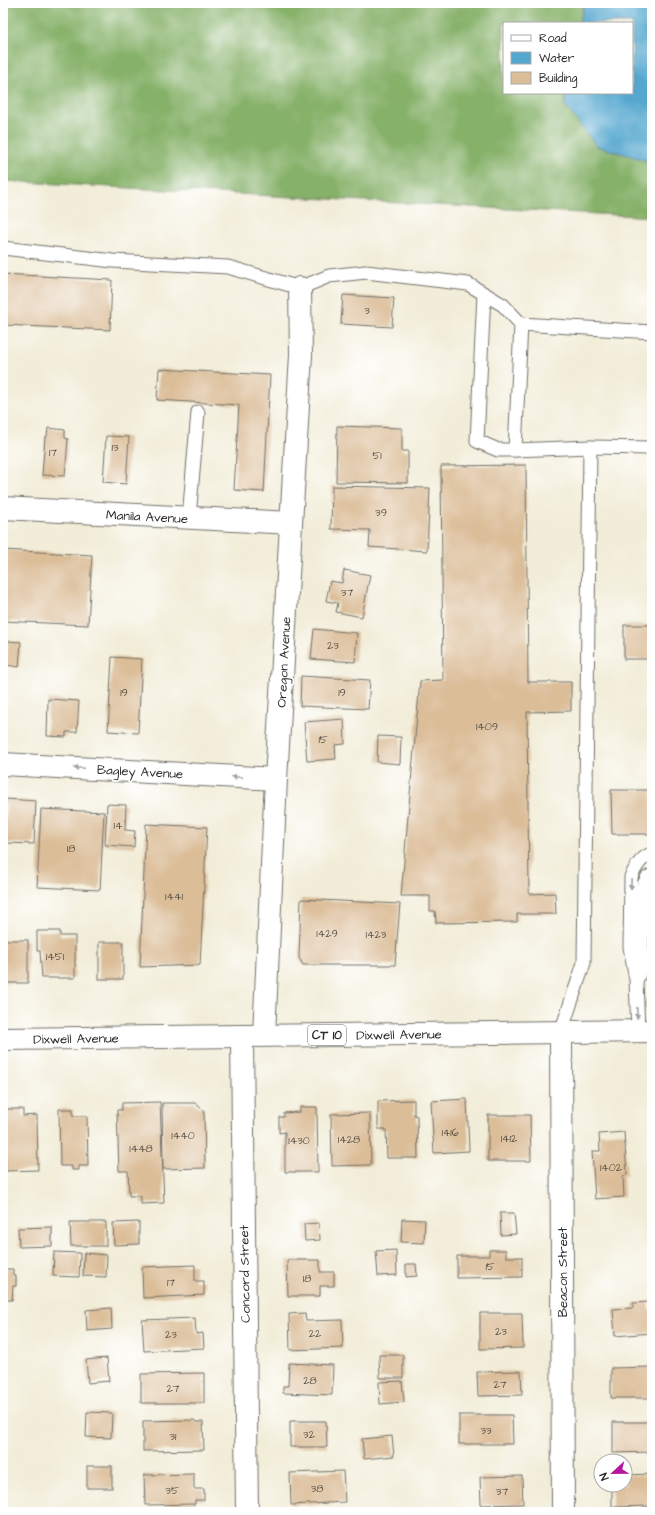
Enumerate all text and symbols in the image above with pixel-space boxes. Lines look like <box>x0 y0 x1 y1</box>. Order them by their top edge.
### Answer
legend <box>503 22 633 94</box>
text: Road <box>539 30 567 47</box>
text: Water <box>539 50 575 67</box>
text: Building <box>539 70 577 88</box>
house number: 3 <box>364 303 370 318</box>
house number: 13 <box>111 440 119 455</box>
house number: 17 <box>49 445 57 460</box>
house number: 51 <box>372 448 382 463</box>
house number: 39 <box>375 505 387 520</box>
street label: Manila Avenue <box>106 506 188 528</box>
house number: 37 <box>341 585 353 600</box>
street label: Oregon Avenue <box>273 616 296 708</box>
house number: 23 <box>327 638 339 653</box>
house number: 19 <box>120 685 128 700</box>
house number: 19 <box>338 685 346 700</box>
house number: 1409 <box>476 719 498 734</box>
house number: 15 <box>318 732 328 747</box>
street label: Bagley Avenue <box>96 761 183 784</box>
one-way arrow <box>73 765 85 772</box>
one-way arrow <box>231 773 243 780</box>
house number: 14 <box>114 818 123 833</box>
house number: 18 <box>67 841 75 856</box>
one-way arrow <box>628 878 635 890</box>
house number: 1441 <box>165 889 183 904</box>
house number: 1429 <box>316 926 338 941</box>
house number: 1423 <box>366 927 387 942</box>
house number: 1451 <box>46 949 65 964</box>
one-way arrow <box>634 1007 640 1020</box>
road number: CT 10 <box>308 1025 346 1045</box>
street label: Dixwell Avenue <box>356 1025 442 1045</box>
street label: Dixwell Avenue <box>33 1029 119 1049</box>
house number: 1416 <box>441 1125 459 1140</box>
house number: 1440 <box>171 1128 195 1143</box>
house number: 1412 <box>501 1131 518 1146</box>
house number: 1428 <box>338 1132 360 1147</box>
house number: 1430 <box>288 1133 310 1148</box>
house number: 1448 <box>129 1141 153 1156</box>
house number: 1402 <box>600 1160 623 1175</box>
street label: Concord Street <box>235 1224 255 1323</box>
street label: Beacon Street <box>554 1226 572 1317</box>
house number: 15 <box>485 1259 495 1274</box>
house number: 18 <box>303 1271 311 1286</box>
house number: 17 <box>167 1275 175 1290</box>
house number: 23 <box>495 1324 507 1339</box>
house number: 22 <box>309 1326 322 1341</box>
house number: 23 <box>165 1327 177 1342</box>
house number: 28 <box>303 1373 317 1388</box>
house number: 27 <box>493 1377 507 1392</box>
house number: 27 <box>166 1381 180 1396</box>
house number: 33 <box>480 1423 492 1438</box>
house number: 32 <box>303 1427 316 1442</box>
house number: 31 <box>169 1429 177 1444</box>
north arrow <box>593 1453 633 1493</box>
text: N <box>596 1470 612 1483</box>
house number: 38 <box>311 1481 323 1496</box>
house number: 35 <box>165 1483 179 1498</box>
house number: 37 <box>496 1484 508 1499</box>

